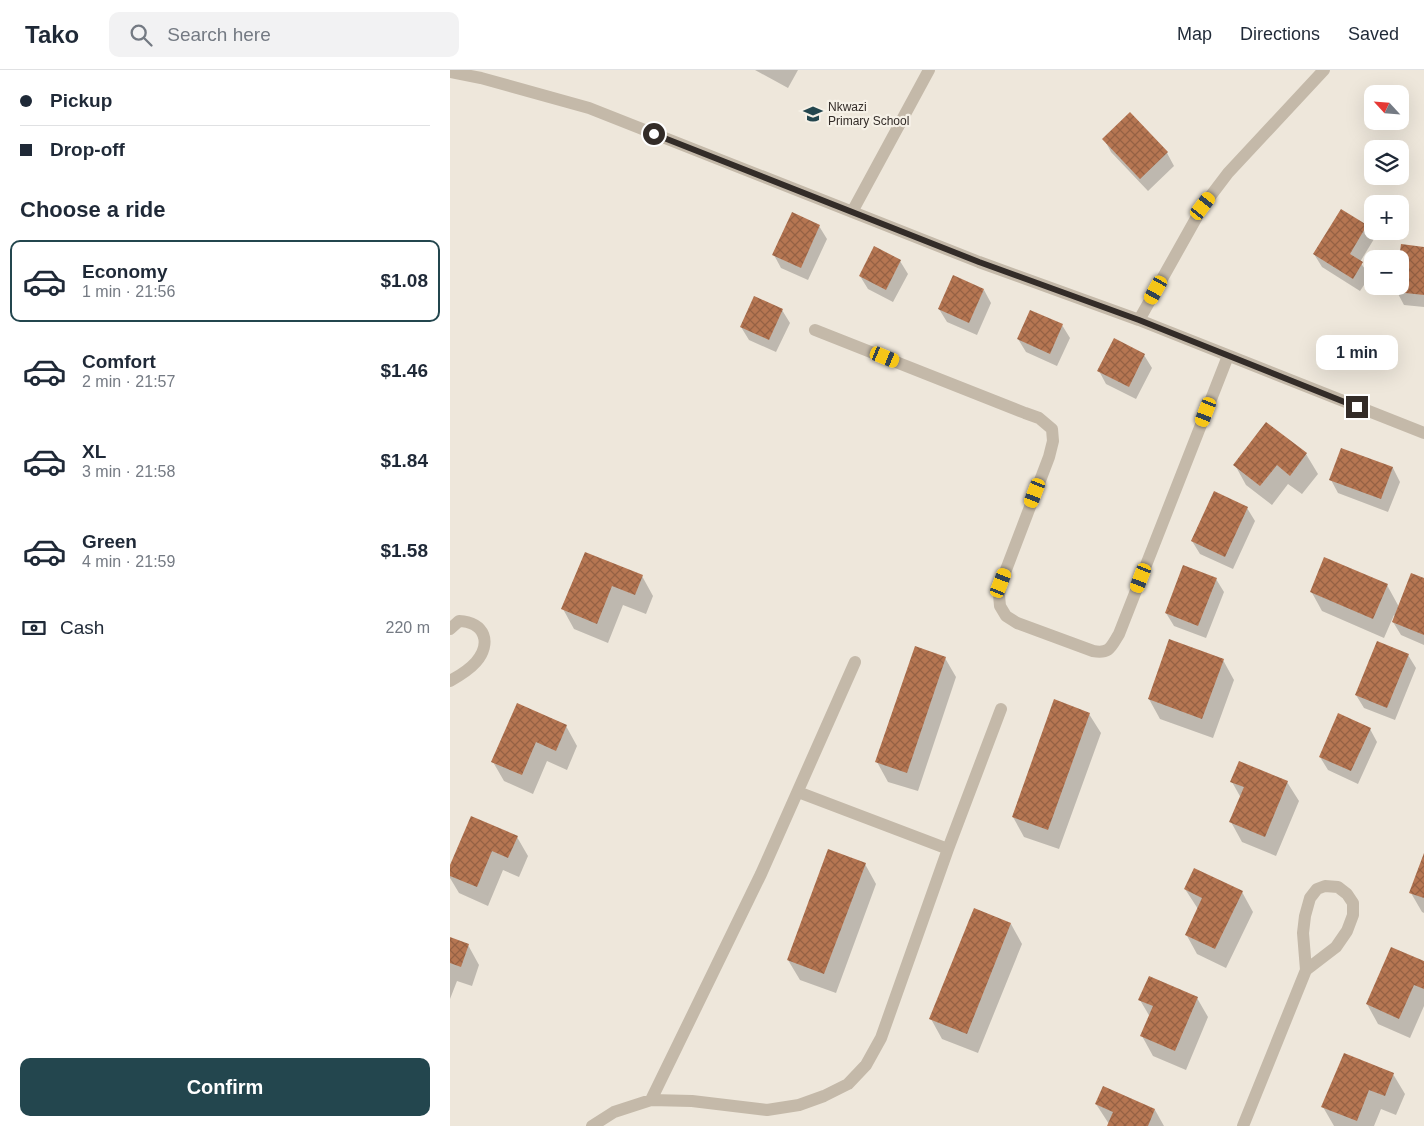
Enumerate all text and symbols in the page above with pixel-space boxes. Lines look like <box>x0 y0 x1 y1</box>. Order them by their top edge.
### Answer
search box <box>109 12 459 57</box>
text: Tako <box>25 21 79 48</box>
icon: search <box>127 21 155 49</box>
text: Search here <box>167 24 271 45</box>
text: Map <box>1177 24 1212 44</box>
text: Directions <box>1240 24 1320 44</box>
text: Saved <box>1348 24 1399 44</box>
north arrow <box>1364 85 1409 130</box>
map controls <box>1364 85 1409 295</box>
text: Pickup <box>50 90 112 111</box>
place label: Nkwazi Primary School <box>828 100 909 128</box>
school or university icon: Nkwazi Primary School <box>802 103 824 125</box>
route start <box>643 123 665 145</box>
text: Drop-off <box>50 139 125 160</box>
button: layers <box>1364 140 1409 185</box>
car <box>1187 190 1218 222</box>
button: + <box>1364 195 1409 240</box>
text: Choose a ride <box>20 197 165 222</box>
button: − <box>1364 250 1409 295</box>
icon: car <box>22 259 67 304</box>
text: Economy <box>82 261 168 282</box>
text: $1.08 <box>380 270 428 291</box>
car <box>1142 273 1169 307</box>
text: 1 min · 21:56 <box>82 283 175 300</box>
callout: 1 min <box>1316 334 1398 370</box>
car <box>868 344 901 370</box>
text: 1 min <box>1336 344 1378 361</box>
icon: car <box>22 349 67 394</box>
text: Comfort <box>82 351 156 372</box>
text: $1.46 <box>380 360 428 381</box>
text: 2 min · 21:57 <box>82 373 175 390</box>
car <box>1193 395 1218 429</box>
route end <box>1346 396 1368 418</box>
icon: car <box>22 439 67 484</box>
text: XL <box>82 441 106 462</box>
text: $1.84 <box>380 450 428 471</box>
text: 3 min · 21:58 <box>82 463 175 480</box>
car <box>1022 476 1047 510</box>
icon: car <box>22 529 67 574</box>
text: Green <box>82 531 137 552</box>
text: $1.58 <box>380 540 428 561</box>
text: 4 min · 21:59 <box>82 553 175 570</box>
car <box>1128 561 1153 595</box>
car <box>988 566 1013 600</box>
icon: cash <box>20 614 48 642</box>
text: Cash <box>60 617 104 638</box>
text: 220 m <box>386 619 430 636</box>
button: Confirm <box>20 1058 430 1116</box>

